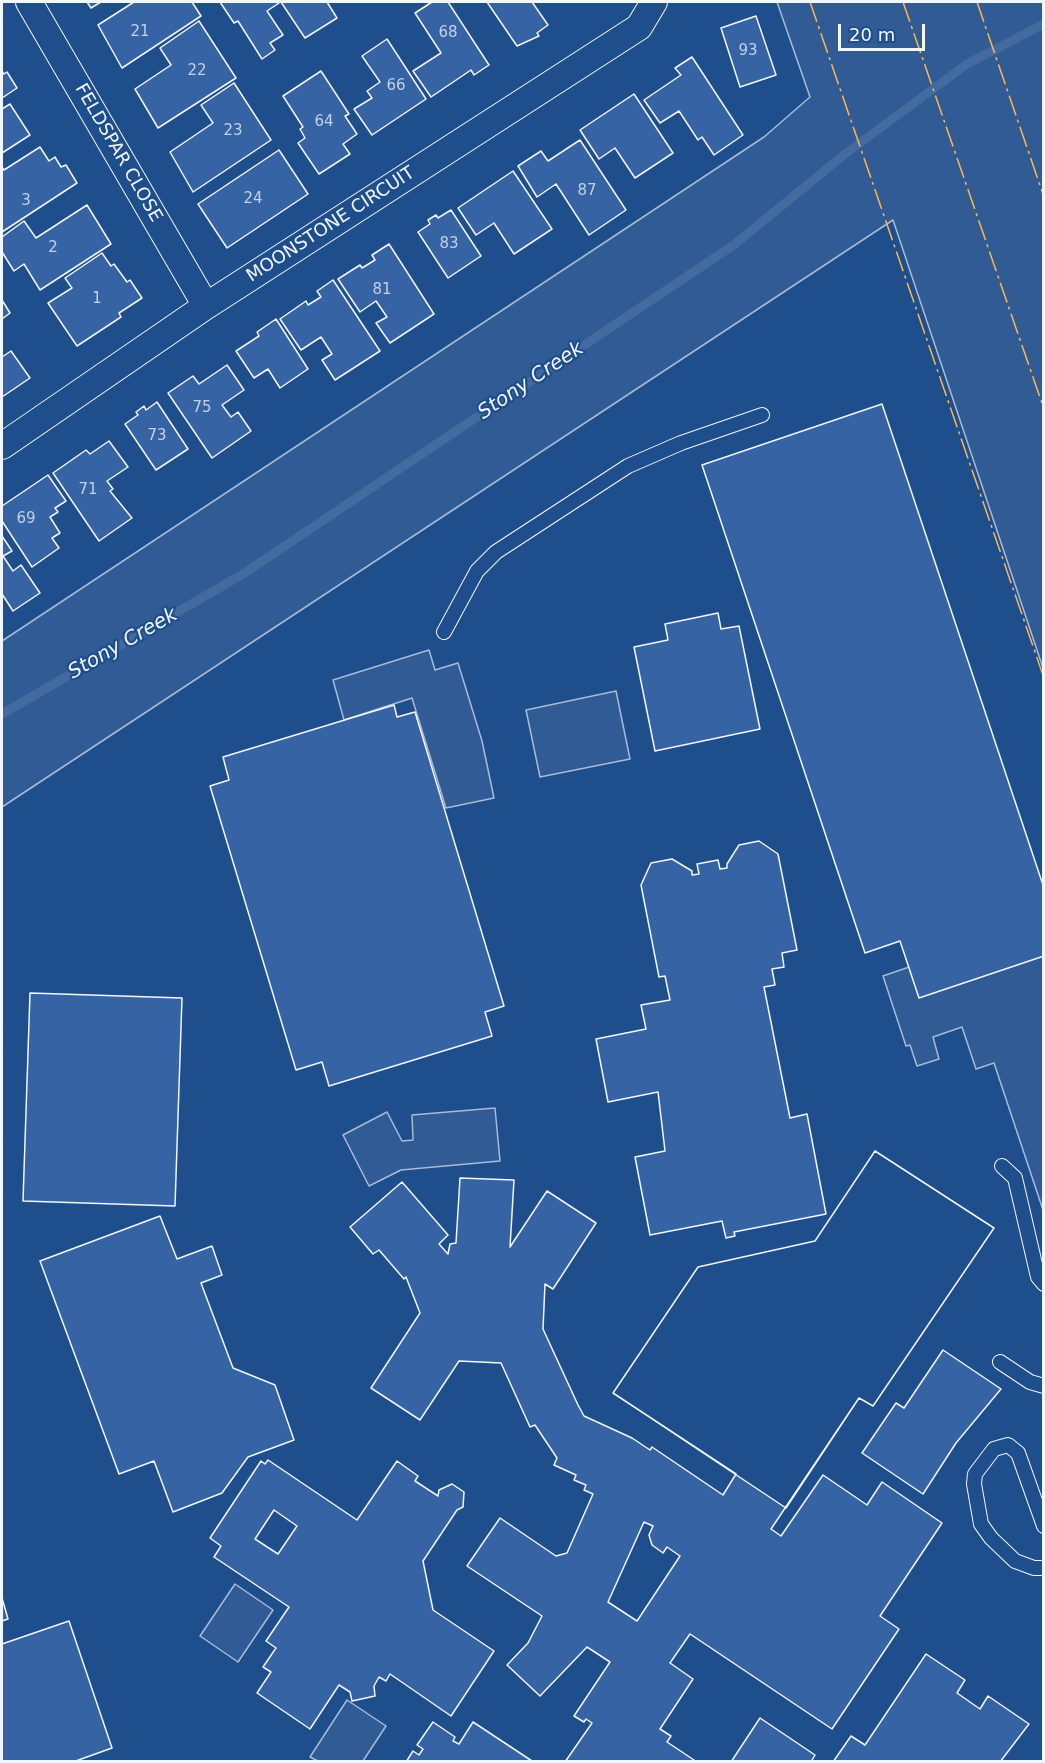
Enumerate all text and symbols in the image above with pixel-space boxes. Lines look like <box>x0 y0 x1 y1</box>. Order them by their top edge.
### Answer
scale bar <box>841 12 928 50</box>
house number: 21 <box>130 23 150 41</box>
house number: 68 <box>438 24 458 42</box>
text: 20 m <box>849 24 895 45</box>
house number: 93 <box>738 42 758 60</box>
house number: 22 <box>187 62 207 80</box>
house number: 66 <box>386 77 406 95</box>
street label: FELDSPAR CLOSE <box>70 80 166 226</box>
house number: 64 <box>314 113 334 131</box>
house number: 23 <box>223 122 243 140</box>
street label: MOONSTONE CIRCUIT <box>243 163 419 287</box>
house number: 87 <box>577 182 597 200</box>
house number: 24 <box>243 190 263 208</box>
house number: 3 <box>21 192 31 210</box>
house number: 83 <box>439 235 459 253</box>
house number: 2 <box>48 239 58 257</box>
house number: 81 <box>372 281 392 299</box>
house number: 1 <box>92 290 102 308</box>
water label: Stony Creek <box>474 337 588 425</box>
house number: 75 <box>192 399 212 417</box>
house number: 73 <box>147 427 167 445</box>
house number: 71 <box>78 481 98 499</box>
house number: 69 <box>16 510 36 528</box>
water label: Stony Creek <box>64 603 182 685</box>

